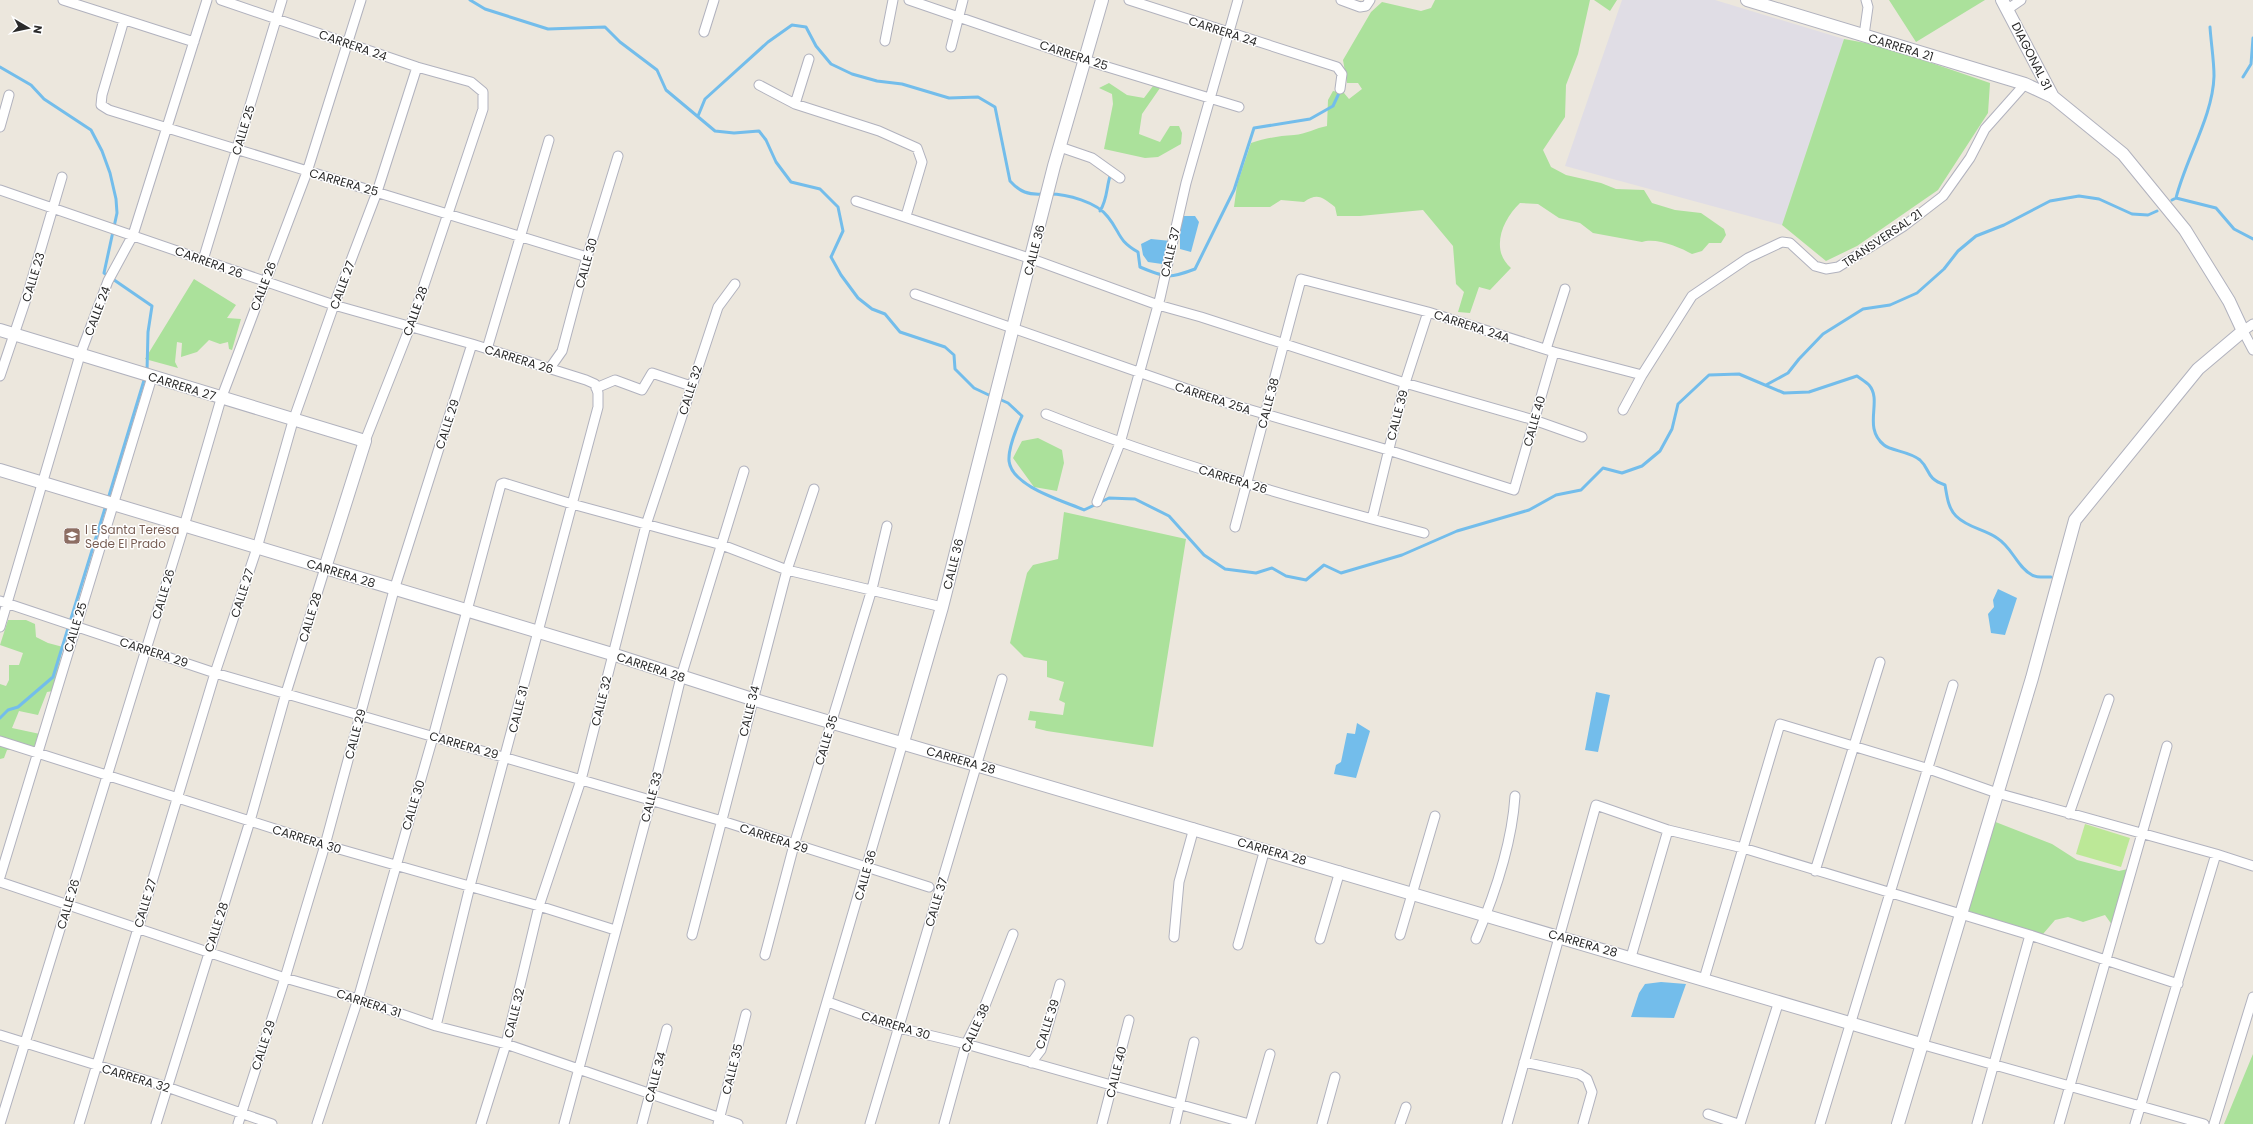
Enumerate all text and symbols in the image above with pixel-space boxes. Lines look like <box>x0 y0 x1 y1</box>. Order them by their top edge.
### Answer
north arrow <box>8 8 48 48</box>
street label: CARRERA 24 <box>1187 12 1260 50</box>
street label: DIAGONAL 31 <box>2008 19 2056 93</box>
text: N <box>29 24 46 35</box>
street label: CARRERA 24 <box>317 25 390 65</box>
street label: CARRERA 21 <box>1866 29 1936 65</box>
street label: CARRERA 25 <box>1038 36 1110 74</box>
street label: CALLE 25 <box>227 103 259 157</box>
street label: CARRERA 25 <box>307 164 381 200</box>
street label: TRANSVERSAL 21 <box>1839 205 1925 271</box>
street label: CALLE 36 <box>1019 223 1049 277</box>
street label: CALLE 37 <box>1156 225 1184 279</box>
street label: CALLE 30 <box>571 236 601 290</box>
street label: CARRERA 26 <box>173 242 245 282</box>
street label: CALLE 23 <box>17 250 49 304</box>
street label: CALLE 27 <box>325 258 359 312</box>
street label: CALLE 26 <box>246 259 280 313</box>
street label: CALLE 24 <box>80 283 114 338</box>
street label: CALLE 28 <box>399 284 431 338</box>
street label: CARRERA 24A <box>1432 306 1512 346</box>
street label: CARRERA 26 <box>482 340 556 378</box>
street label: CALLE 32 <box>674 363 706 417</box>
street label: CARRERA 27 <box>146 368 218 405</box>
street label: CALLE 38 <box>1253 376 1283 430</box>
street label: CARRERA 25A <box>1173 378 1253 418</box>
street label: CALLE 39 <box>1382 388 1412 442</box>
street label: CALLE 40 <box>1519 394 1549 448</box>
street label: CALLE 29 <box>431 397 463 451</box>
street label: CARRERA 26 <box>1196 460 1270 498</box>
place label: I E Santa Teresa Sede El Prado <box>85 521 179 552</box>
school or university icon: I E Santa Teresa Sede El Prado <box>62 526 82 546</box>
street label: CALLE 36 <box>938 537 968 591</box>
street label: CARRERA 28 <box>304 554 378 592</box>
street label: CALLE 27 <box>226 566 258 620</box>
street label: CALLE 26 <box>147 567 179 621</box>
street label: CALLE 28 <box>294 590 326 644</box>
street label: CALLE 25 <box>59 600 91 654</box>
street label: CARRERA 29 <box>118 633 190 671</box>
street label: CARRERA 28 <box>615 648 687 686</box>
street label: CALLE 32 <box>587 674 615 728</box>
street label: CALLE 34 <box>734 683 764 738</box>
street label: CALLE 31 <box>504 684 532 734</box>
street label: CALLE 29 <box>340 707 370 761</box>
street label: CALLE 35 <box>810 713 842 767</box>
street label: CARRERA 29 <box>427 727 501 763</box>
street label: CARRERA 28 <box>924 742 998 778</box>
street label: CALLE 33 <box>636 770 666 824</box>
street label: CALLE 30 <box>397 778 429 832</box>
street label: CARRERA 29 <box>738 819 810 857</box>
street label: CARRERA 30 <box>270 820 344 858</box>
street label: CARRERA 28 <box>1235 833 1309 869</box>
street label: CALLE 36 <box>850 848 880 902</box>
street label: CALLE 37 <box>920 875 952 929</box>
street label: CALLE 27 <box>129 876 161 930</box>
street label: CALLE 26 <box>52 877 84 931</box>
street label: CALLE 28 <box>200 900 232 954</box>
street label: CARRERA 28 <box>1546 925 1620 961</box>
street label: CARRERA 31 <box>334 984 404 1022</box>
street label: CALLE 32 <box>500 986 528 1040</box>
street label: CALLE 39 <box>1031 997 1063 1051</box>
street label: CALLE 38 <box>957 1001 993 1055</box>
street label: CARRERA 30 <box>859 1006 933 1044</box>
street label: CALLE 29 <box>247 1018 279 1072</box>
street label: CALLE 35 <box>718 1042 746 1096</box>
street label: CALLE 40 <box>1101 1045 1131 1099</box>
street label: CALLE 34 <box>640 1049 670 1104</box>
street label: CARRERA 32 <box>100 1060 172 1096</box>

